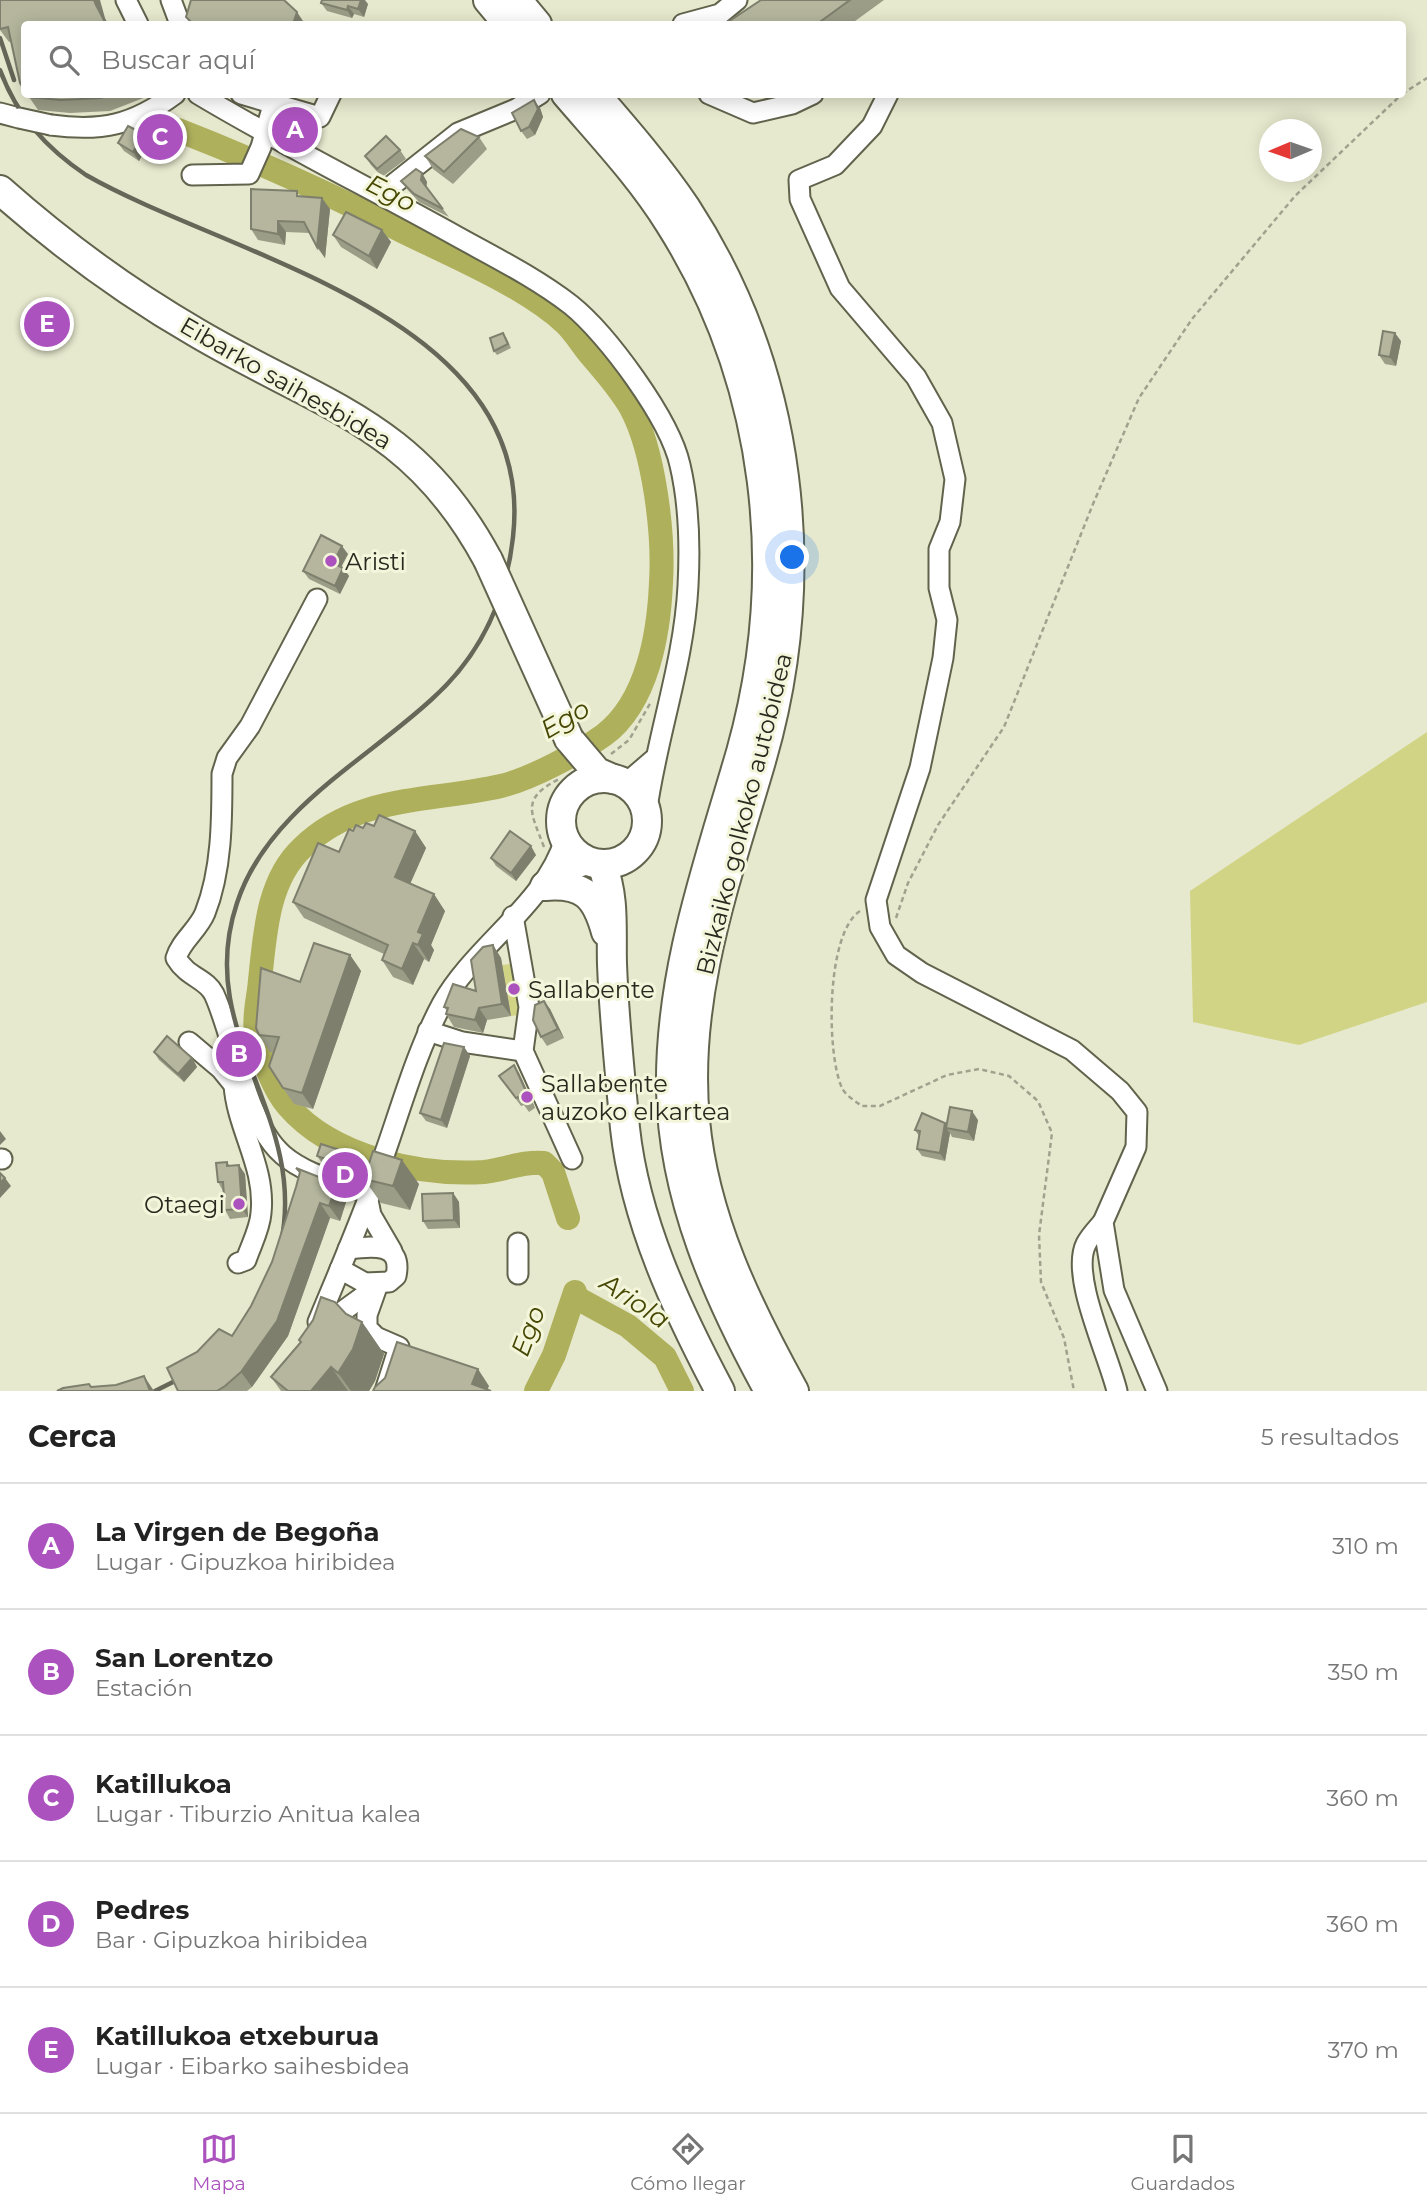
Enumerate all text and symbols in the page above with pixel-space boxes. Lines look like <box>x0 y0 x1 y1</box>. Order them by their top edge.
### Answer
search box <box>21 21 1406 98</box>
icon: search <box>45 41 83 79</box>
text: Buscar aquí <box>101 44 255 76</box>
pin: A <box>272 104 318 156</box>
pin: C <box>137 111 183 163</box>
north arrow <box>1259 119 1322 182</box>
water label: Ego <box>361 167 421 219</box>
pin: E <box>24 298 70 350</box>
street label: Eibarko saihesbidea <box>175 311 397 455</box>
your location <box>775 540 809 574</box>
place label: Aristi <box>345 547 406 576</box>
marker: Aristi <box>323 553 339 569</box>
street label: Bizkaiko golkoko autobidea <box>690 650 798 978</box>
water label: Ego <box>535 692 595 746</box>
place label: Sallabente <box>528 975 655 1004</box>
marker: Sallabente <box>506 981 522 997</box>
pin: B <box>216 1028 262 1080</box>
place label: Sallabente auzoko elkartea <box>541 1069 730 1126</box>
marker: Sallabente auzoko elkartea <box>519 1089 535 1105</box>
pin: D <box>322 1149 368 1201</box>
place label: Otaegi <box>144 1190 225 1219</box>
marker: Otaegi <box>231 1196 247 1212</box>
water label: Ariola <box>593 1265 676 1336</box>
water label: Ego <box>504 1301 552 1361</box>
text: Cerca <box>28 1418 117 1455</box>
text: 5 resultados <box>1261 1423 1399 1451</box>
text: La Virgen de Begoña <box>95 1516 380 1548</box>
text: A <box>42 1532 60 1560</box>
text: 310 m <box>1332 1532 1399 1560</box>
text: Lugar · Gipuzkoa hiribidea <box>95 1548 396 1576</box>
text: San Lorentzo <box>95 1642 273 1674</box>
text: B <box>42 1658 60 1686</box>
text: 350 m <box>1328 1658 1399 1686</box>
text: Estación <box>95 1674 193 1702</box>
text: Katillukoa <box>95 1768 232 1800</box>
text: C <box>43 1784 59 1812</box>
text: 360 m <box>1326 1784 1399 1812</box>
text: Lugar · Tiburzio Anitua kalea <box>95 1800 421 1828</box>
text: Pedres <box>95 1894 189 1926</box>
text: D <box>42 1910 61 1938</box>
text: 360 m <box>1326 1910 1399 1938</box>
text: Bar · Gipuzkoa hiribidea <box>95 1926 368 1954</box>
text: Katillukoa etxeburua <box>95 2020 379 2052</box>
text: E <box>43 2036 59 2064</box>
text: 370 m <box>1328 2036 1399 2064</box>
text: Lugar · Eibarko saihesbidea <box>95 2052 410 2080</box>
tab: Mapa <box>192 2130 246 2195</box>
tab: Cómo llegar <box>630 2130 746 2195</box>
tab: Guardados <box>1130 2130 1235 2195</box>

